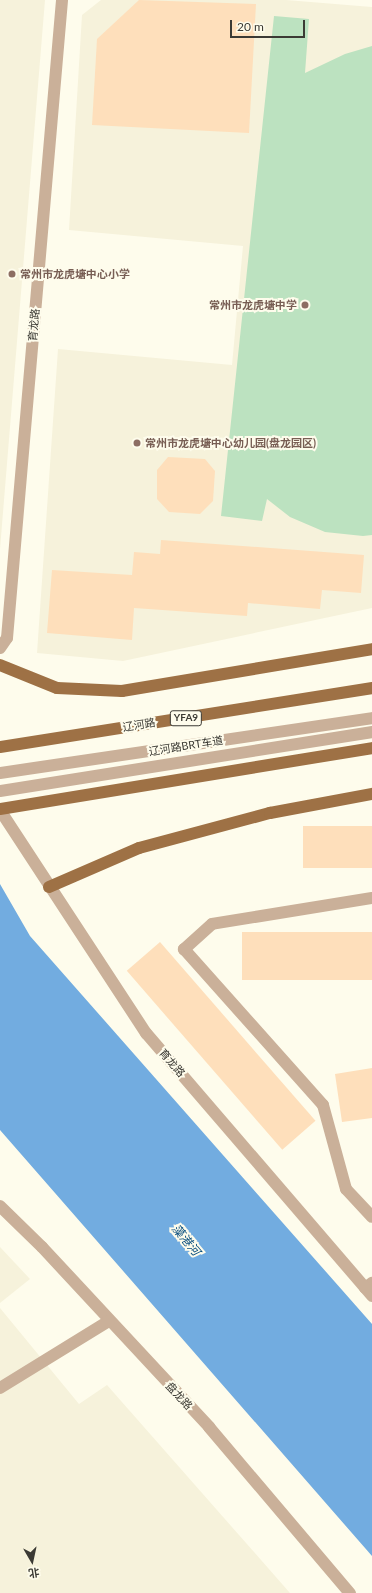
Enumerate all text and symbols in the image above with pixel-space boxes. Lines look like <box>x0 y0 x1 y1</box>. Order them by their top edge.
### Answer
scale bar <box>232 12 307 38</box>
text: 20 m <box>237 19 264 34</box>
place label: 常州市龙虎塘中心小学 <box>20 267 130 281</box>
marker: 常州市龙虎塘中心小学 <box>7 269 17 279</box>
place label: 常州市龙虎塘中学 <box>209 298 297 312</box>
marker: 常州市龙虎塘中学 <box>300 300 310 310</box>
street label: 育龙路 <box>26 308 42 342</box>
place label: 常州市龙虎塘中心幼儿园(盘龙园区) <box>145 436 316 450</box>
marker: 常州市龙虎塘中心幼儿园(盘龙园区) <box>132 438 142 448</box>
road number: YFA9 <box>169 710 203 726</box>
street label: 辽河路 <box>122 716 156 734</box>
street label: 辽河路BRT车道 <box>148 734 224 758</box>
street label: 育龙路 <box>156 1046 188 1080</box>
water label: 藻港河 <box>169 1222 203 1258</box>
street label: 盘龙路 <box>163 1379 195 1413</box>
north arrow <box>12 1541 52 1581</box>
text: 北 <box>28 1566 40 1581</box>

